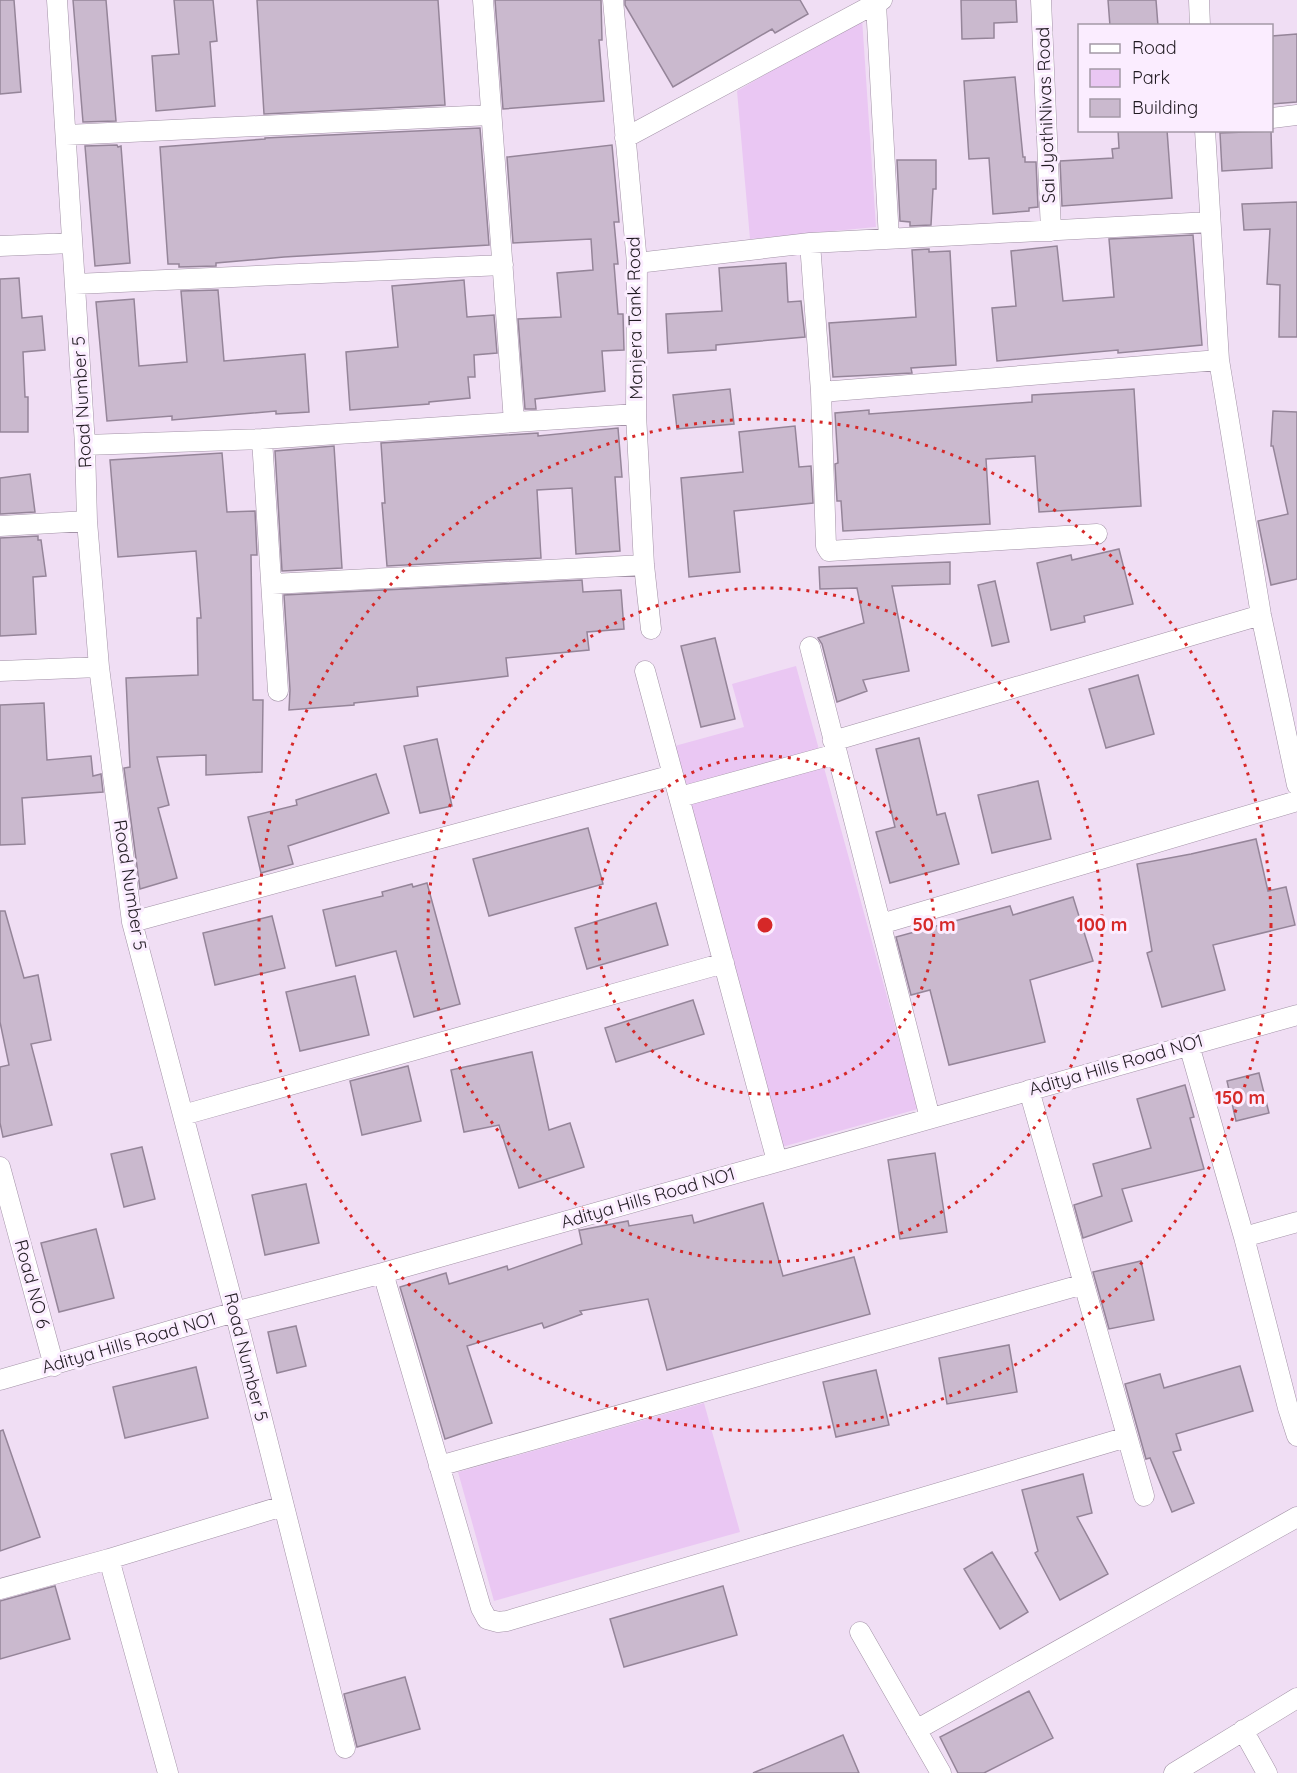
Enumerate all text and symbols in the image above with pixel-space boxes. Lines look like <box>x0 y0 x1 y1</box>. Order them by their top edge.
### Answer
legend <box>1078 24 1273 132</box>
street label: Sai JyothiNivas Road <box>1031 26 1060 204</box>
text: Road <box>1132 36 1177 59</box>
text: Park <box>1132 66 1170 89</box>
text: Building <box>1132 96 1198 119</box>
street label: Manjera Tank Road <box>622 236 647 400</box>
street label: Road Number 5 <box>67 335 96 469</box>
street label: Road Number 5 <box>109 818 152 952</box>
text: 50 m <box>912 913 956 936</box>
text: 100 m <box>1077 913 1127 936</box>
centre of rings <box>755 915 775 935</box>
street label: Aditya Hills Road NO1 <box>1026 1029 1206 1100</box>
text: 150 m <box>1215 1086 1265 1109</box>
street label: Aditya Hills Road NO1 <box>558 1162 738 1233</box>
street label: Road NO 6 <box>10 1237 55 1331</box>
street label: Road Number 5 <box>219 1290 274 1424</box>
street label: Aditya Hills Road NO1 <box>39 1307 219 1378</box>

